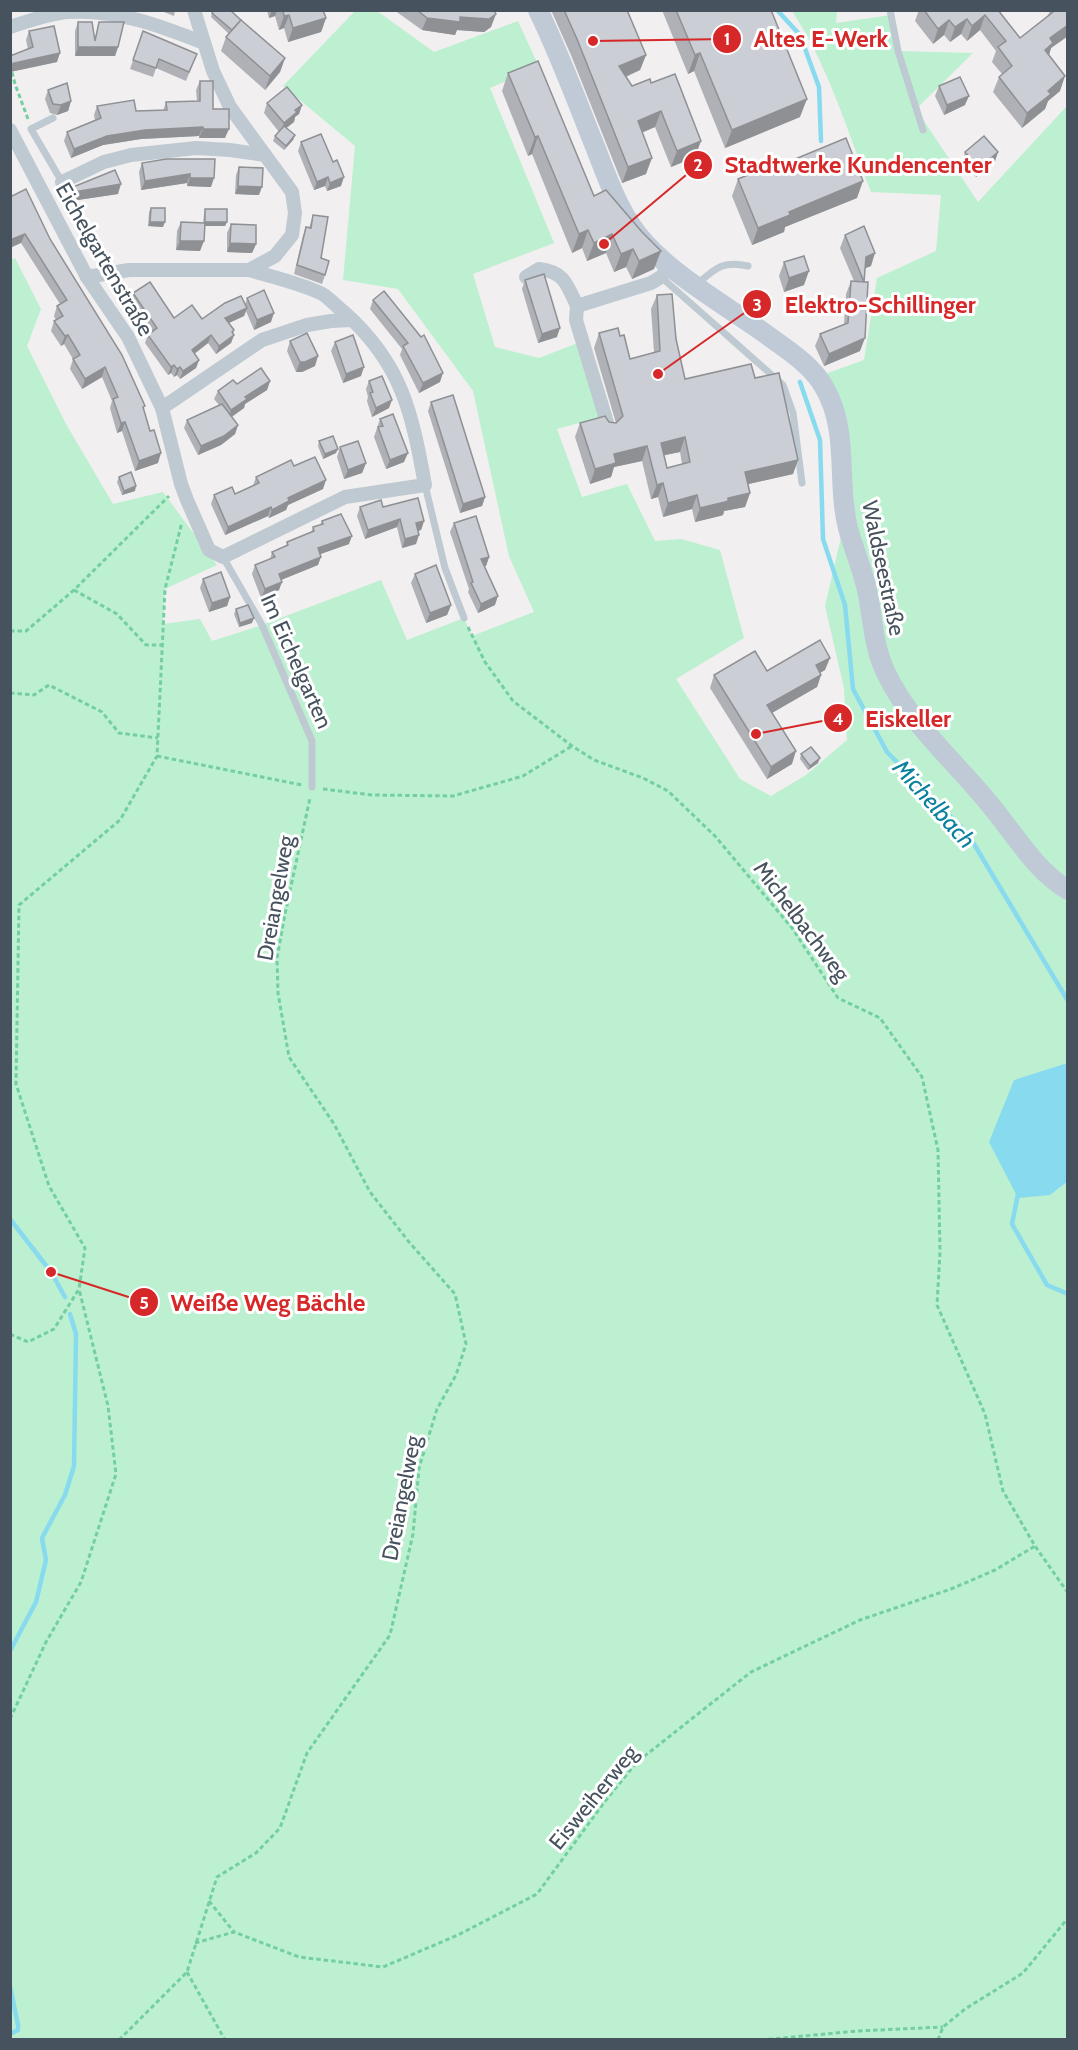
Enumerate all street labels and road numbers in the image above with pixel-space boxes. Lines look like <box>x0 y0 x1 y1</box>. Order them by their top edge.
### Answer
street label: Eichelgartenstraße <box>50 178 159 341</box>
street label: Waldseestraße <box>856 498 911 638</box>
street label: Im Eichelgarten <box>255 590 338 733</box>
street label: Dreiangelweg <box>251 832 300 963</box>
street label: Michelbachweg <box>748 856 856 987</box>
street label: Dreiangelweg <box>376 1432 427 1563</box>
street label: Eisweiherweg <box>543 1739 644 1855</box>

